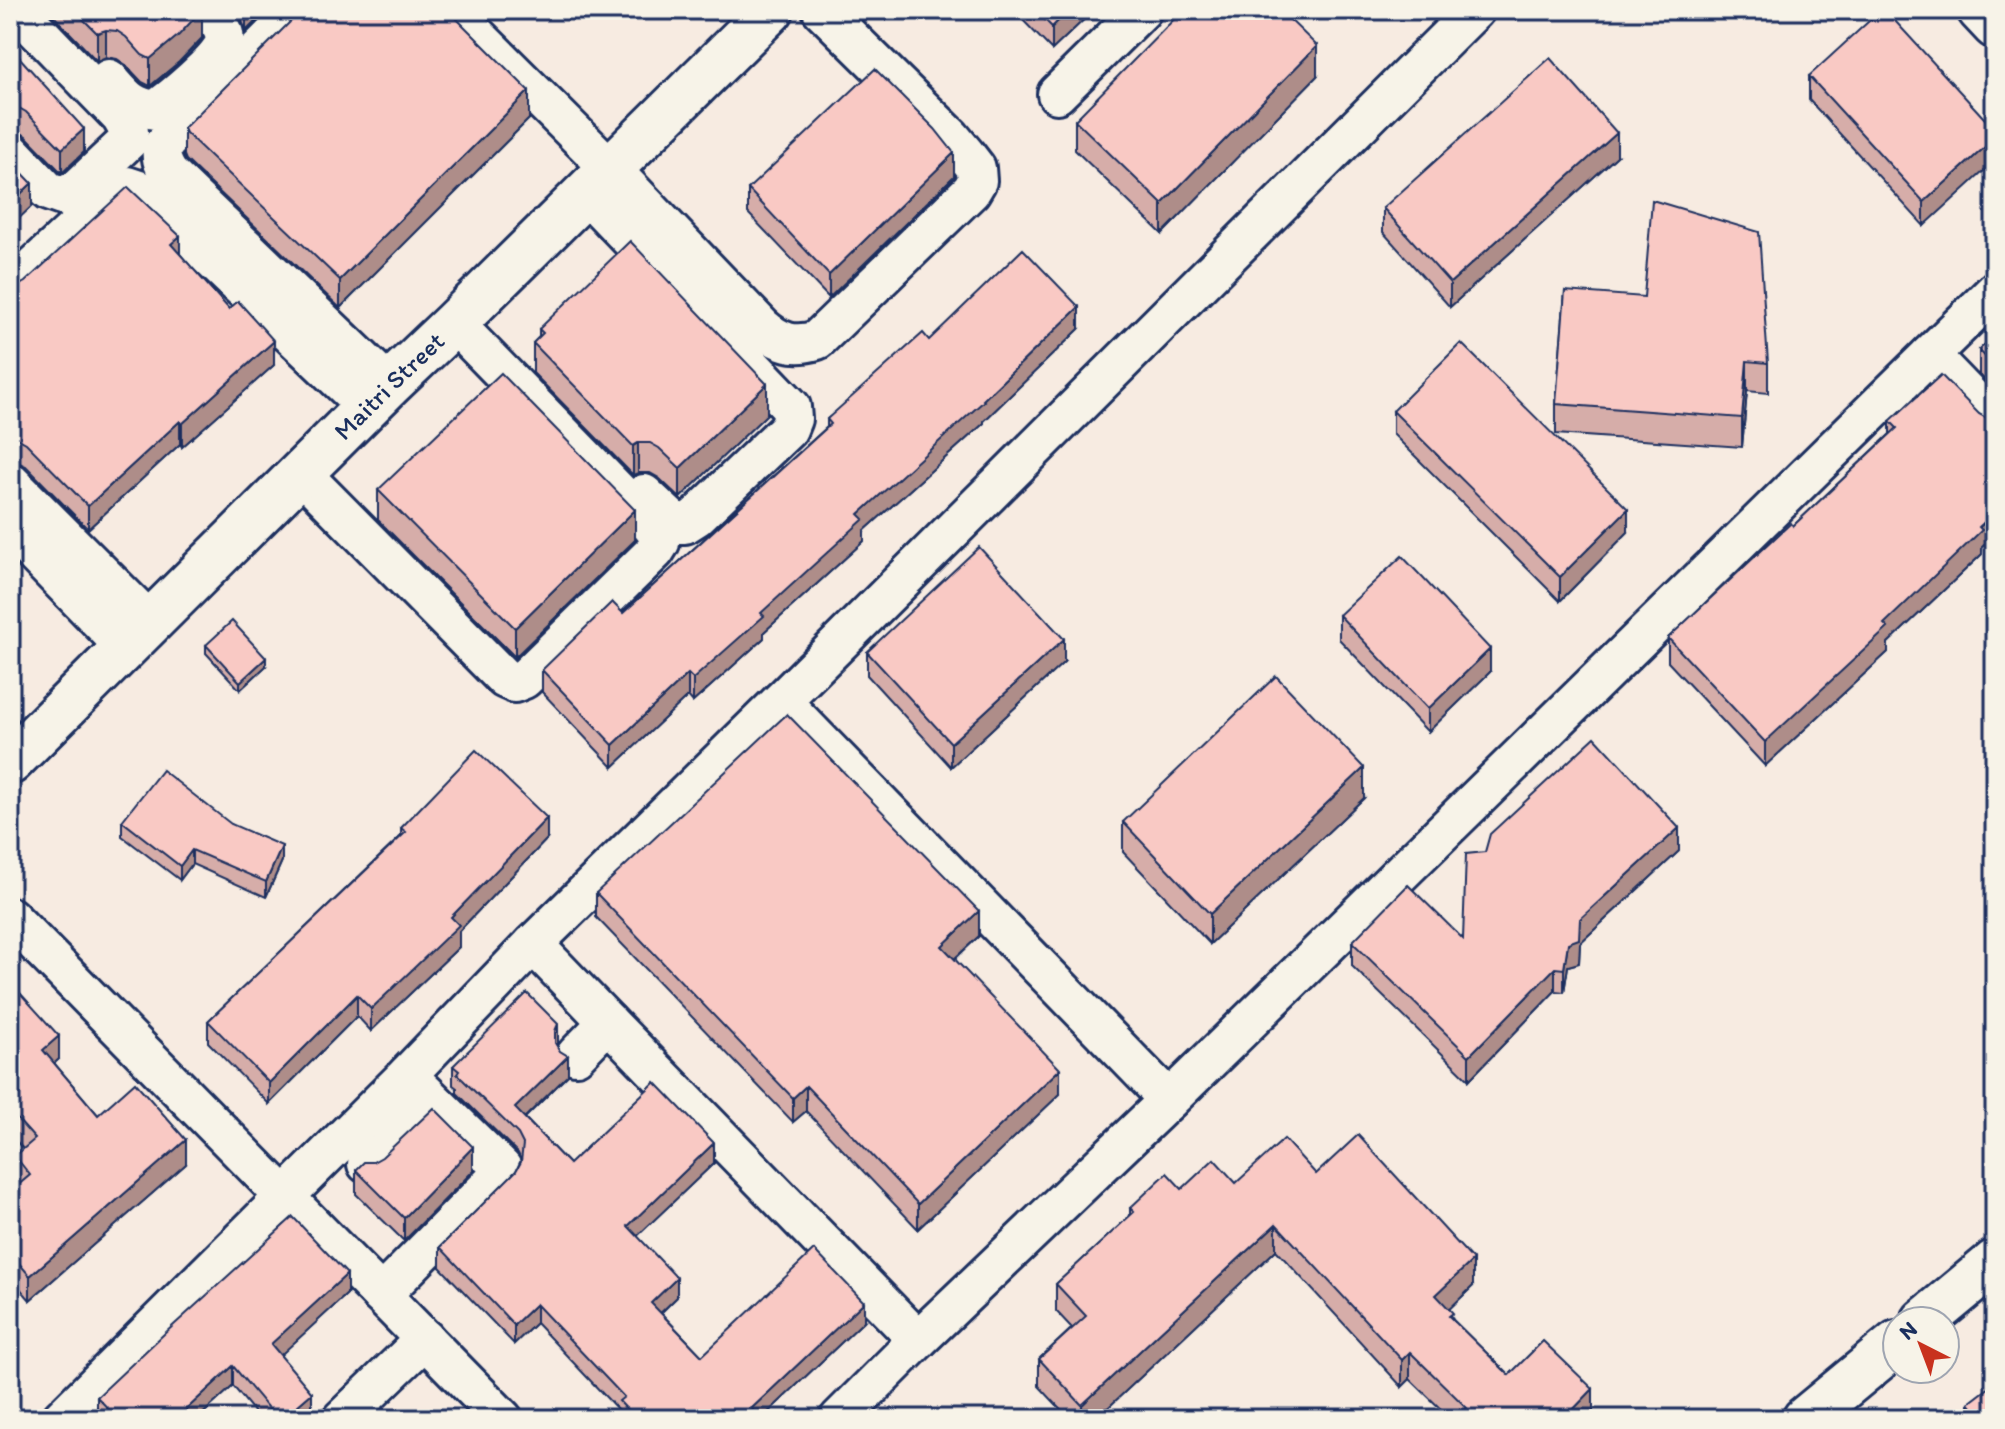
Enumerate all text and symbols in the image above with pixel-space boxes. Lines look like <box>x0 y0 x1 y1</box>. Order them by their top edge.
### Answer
street label: Maitri Street <box>327 325 451 447</box>
north arrow <box>1881 1305 1961 1385</box>
text: N <box>1893 1316 1923 1346</box>

